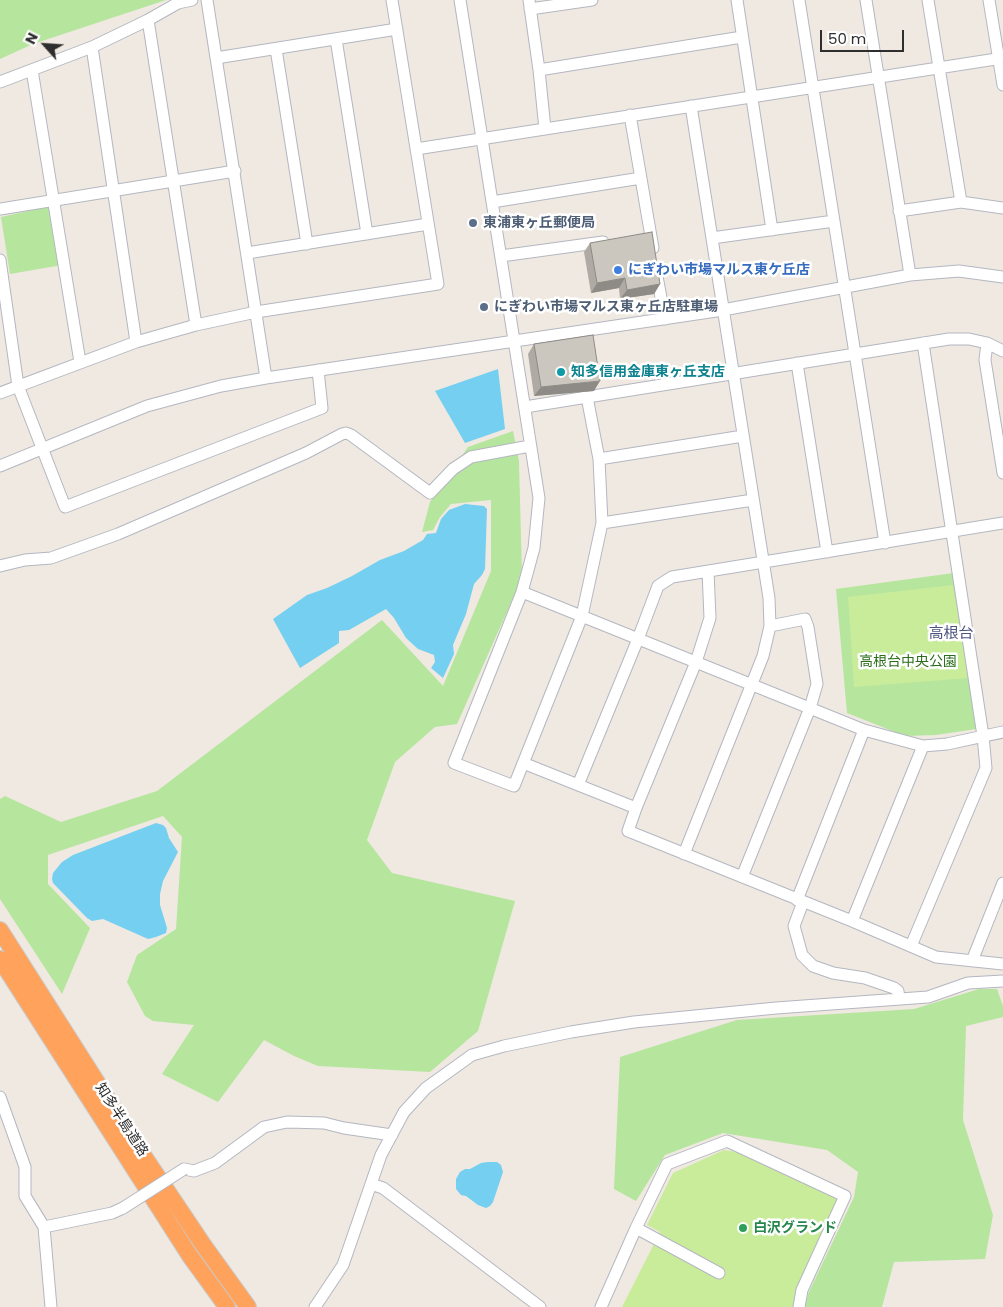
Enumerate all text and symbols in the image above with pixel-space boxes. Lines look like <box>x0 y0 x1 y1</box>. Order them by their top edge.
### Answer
north arrow <box>20 20 70 70</box>
scale bar <box>823 20 907 52</box>
text: 50 m <box>828 28 866 49</box>
text: N <box>20 29 43 48</box>
place label: 東浦東ヶ丘郵便局 <box>483 215 595 231</box>
marker: 東浦東ヶ丘郵便局 <box>467 217 479 229</box>
place label: にぎわい市場マルス東ケ丘店 <box>628 262 810 278</box>
marker: にぎわい市場マルス東ケ丘店 <box>612 264 624 276</box>
place label: にぎわい市場マルス東ヶ丘店駐車場 <box>494 299 718 315</box>
marker: にぎわい市場マルス東ヶ丘店駐車場 <box>478 301 490 313</box>
place label: 知多信用金庫東ヶ丘支店 <box>571 364 725 380</box>
marker: 知多信用金庫東ヶ丘支店 <box>555 366 567 378</box>
district label: 高根台 <box>929 625 973 643</box>
park label: 高根台中央公園 <box>859 654 957 670</box>
street label: 知多半島道路 <box>91 1080 151 1160</box>
place label: 白沢グランド <box>753 1220 837 1236</box>
marker: 白沢グランド <box>737 1222 749 1234</box>

